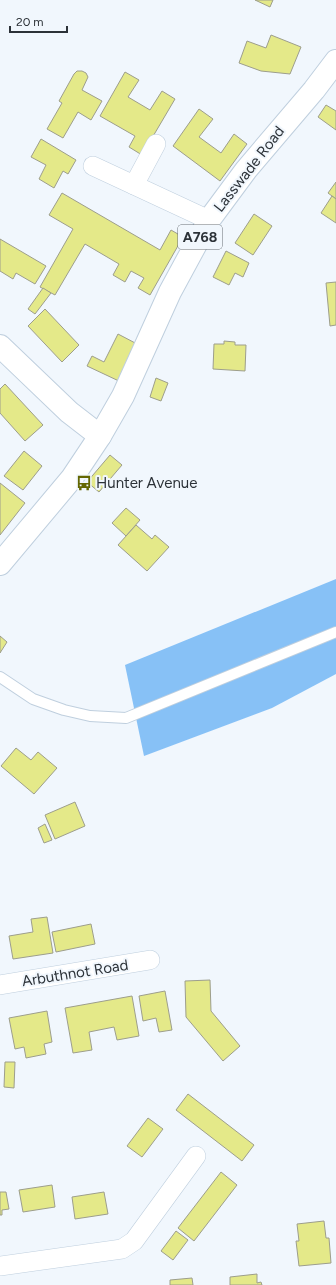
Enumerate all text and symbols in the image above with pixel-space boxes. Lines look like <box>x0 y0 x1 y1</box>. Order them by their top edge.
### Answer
scale bar <box>10 8 67 34</box>
text: 20 m <box>16 15 44 29</box>
street label: Lasswade Road <box>210 123 288 215</box>
road number: A768 <box>178 225 222 249</box>
bus stop icon: Hunter Avenue <box>75 474 93 492</box>
place label: Hunter Avenue <box>96 474 197 492</box>
street label: Arbuthnot Road <box>21 956 129 990</box>

